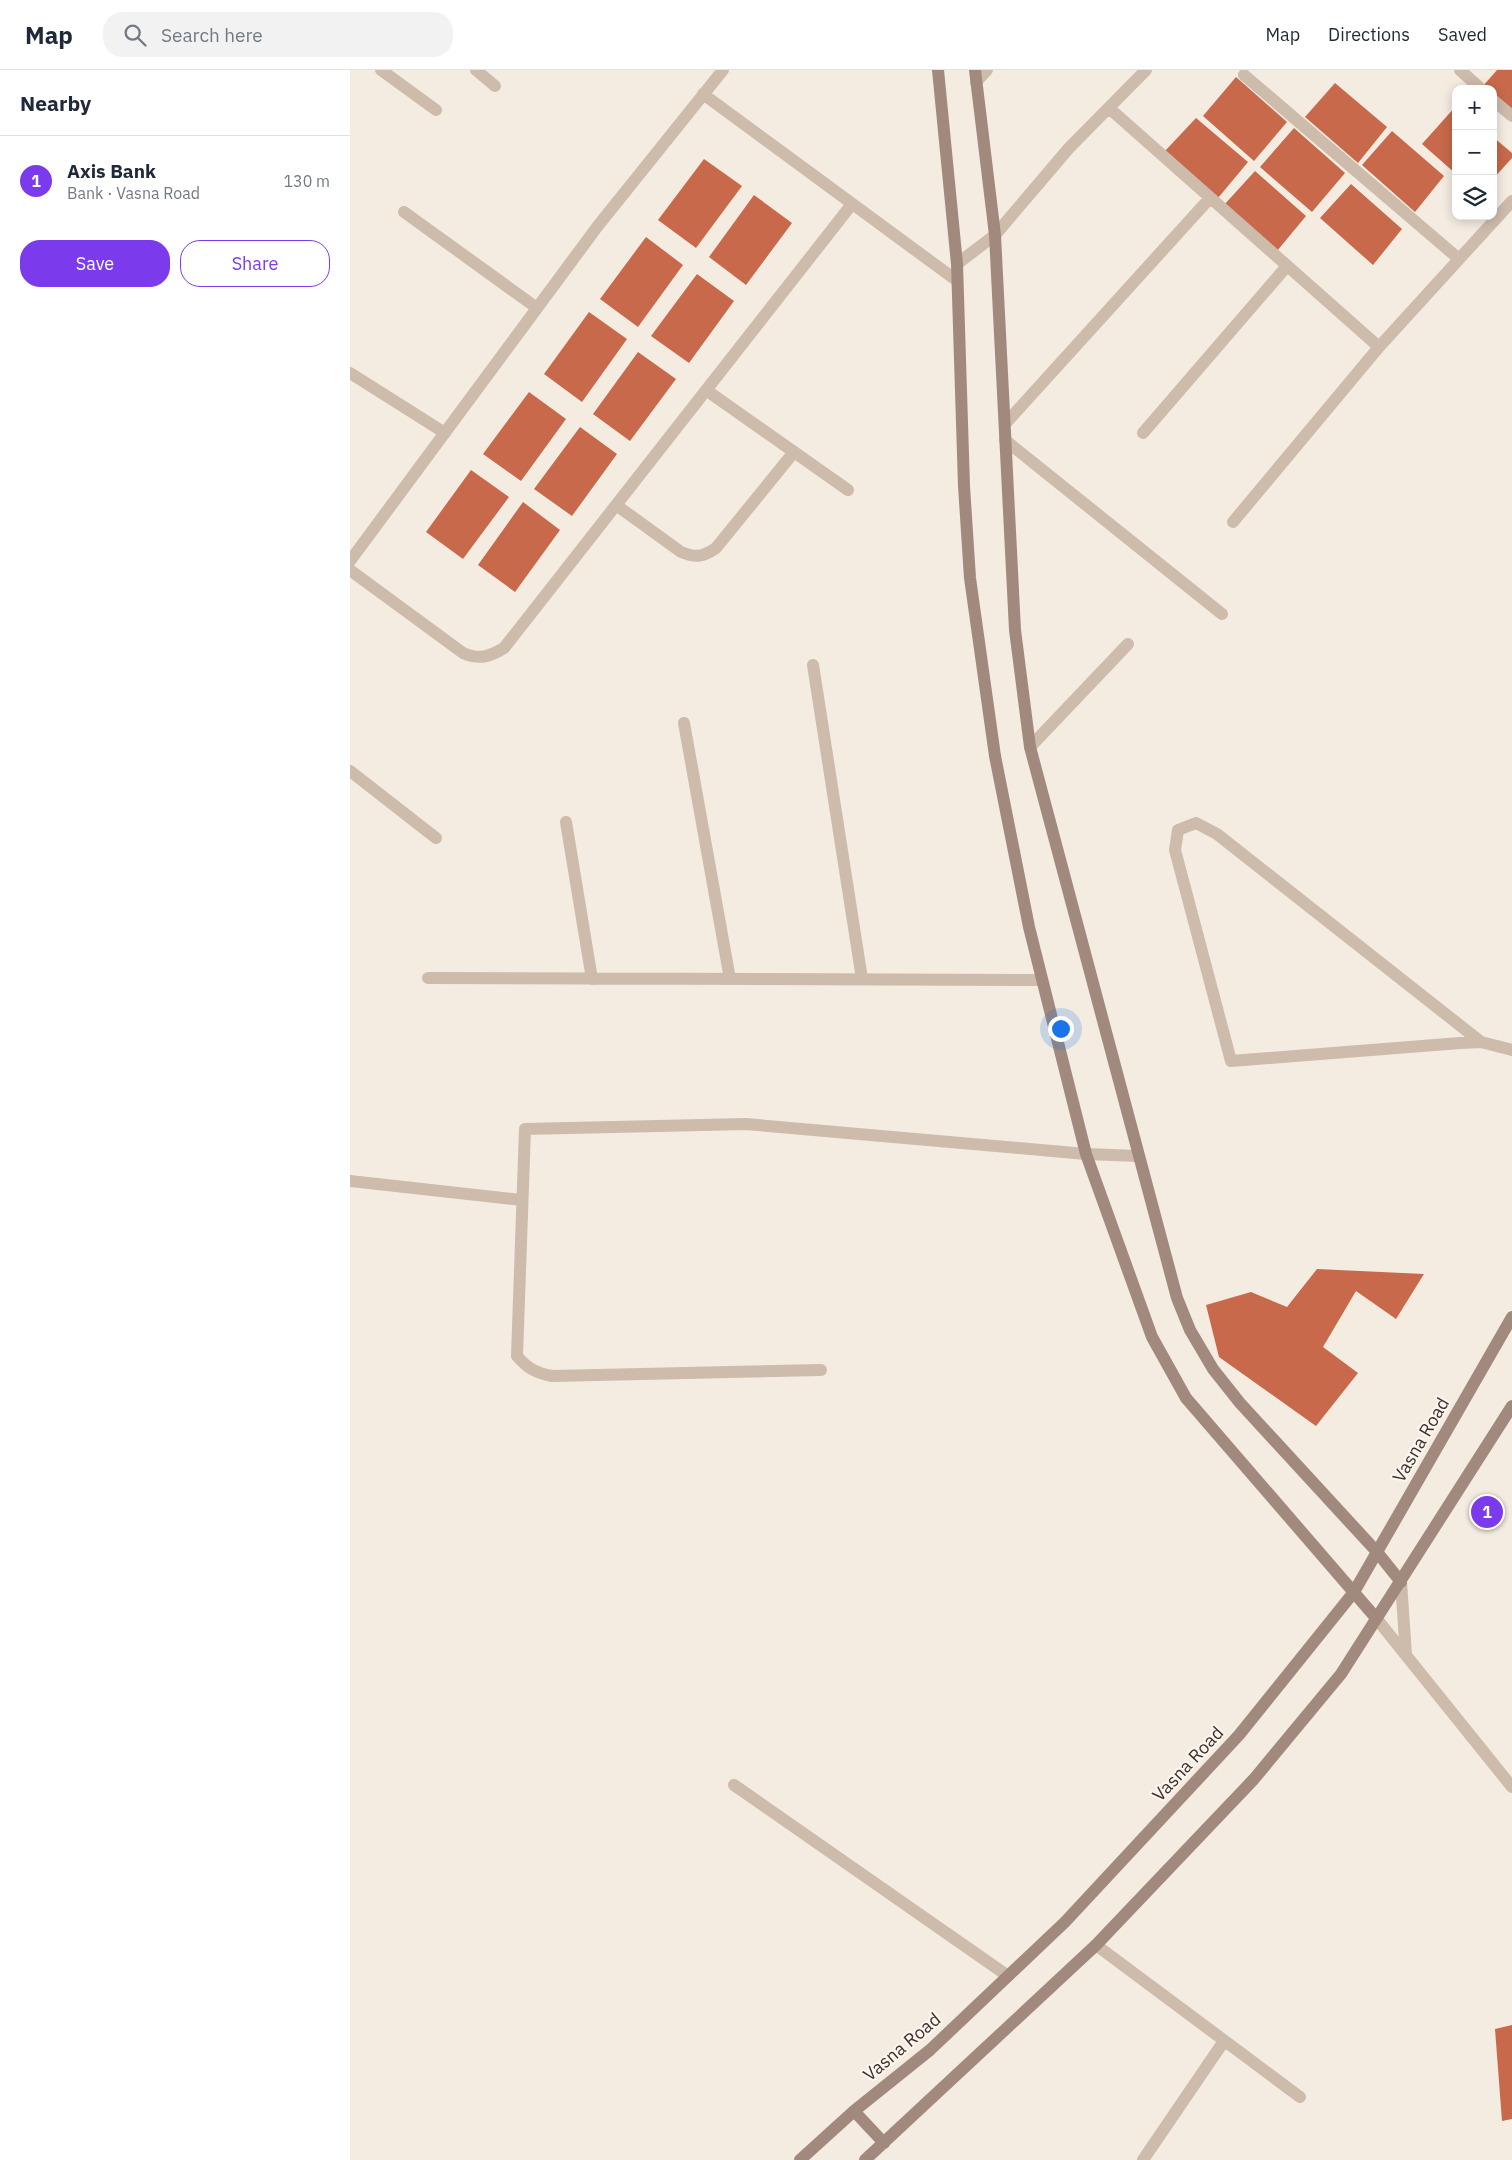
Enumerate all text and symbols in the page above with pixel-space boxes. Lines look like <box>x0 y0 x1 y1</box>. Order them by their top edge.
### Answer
search box <box>103 12 453 57</box>
text: Map <box>25 19 73 51</box>
icon: search <box>121 21 149 49</box>
text: Search here <box>161 23 263 47</box>
text: Map <box>1265 23 1300 46</box>
text: Directions <box>1328 23 1410 46</box>
text: Saved <box>1438 23 1487 46</box>
map controls <box>1452 85 1497 220</box>
button: + <box>1452 85 1497 130</box>
text: Nearby <box>20 89 91 117</box>
button: − <box>1452 130 1497 175</box>
text: Axis Bank <box>67 159 156 183</box>
text: 1 <box>31 171 41 191</box>
text: 130 m <box>283 171 330 191</box>
button: layers <box>1452 175 1497 220</box>
text: Bank · Vasna Road <box>67 183 200 203</box>
button: Save <box>20 240 170 287</box>
button: Share <box>180 240 330 287</box>
your location <box>1048 1016 1074 1042</box>
street label: Vasna Road <box>1387 1393 1454 1486</box>
pin: 1 <box>1471 1493 1503 1531</box>
street label: Vasna Road <box>1147 1721 1228 1806</box>
street label: Vasna Road <box>858 2008 945 2086</box>

